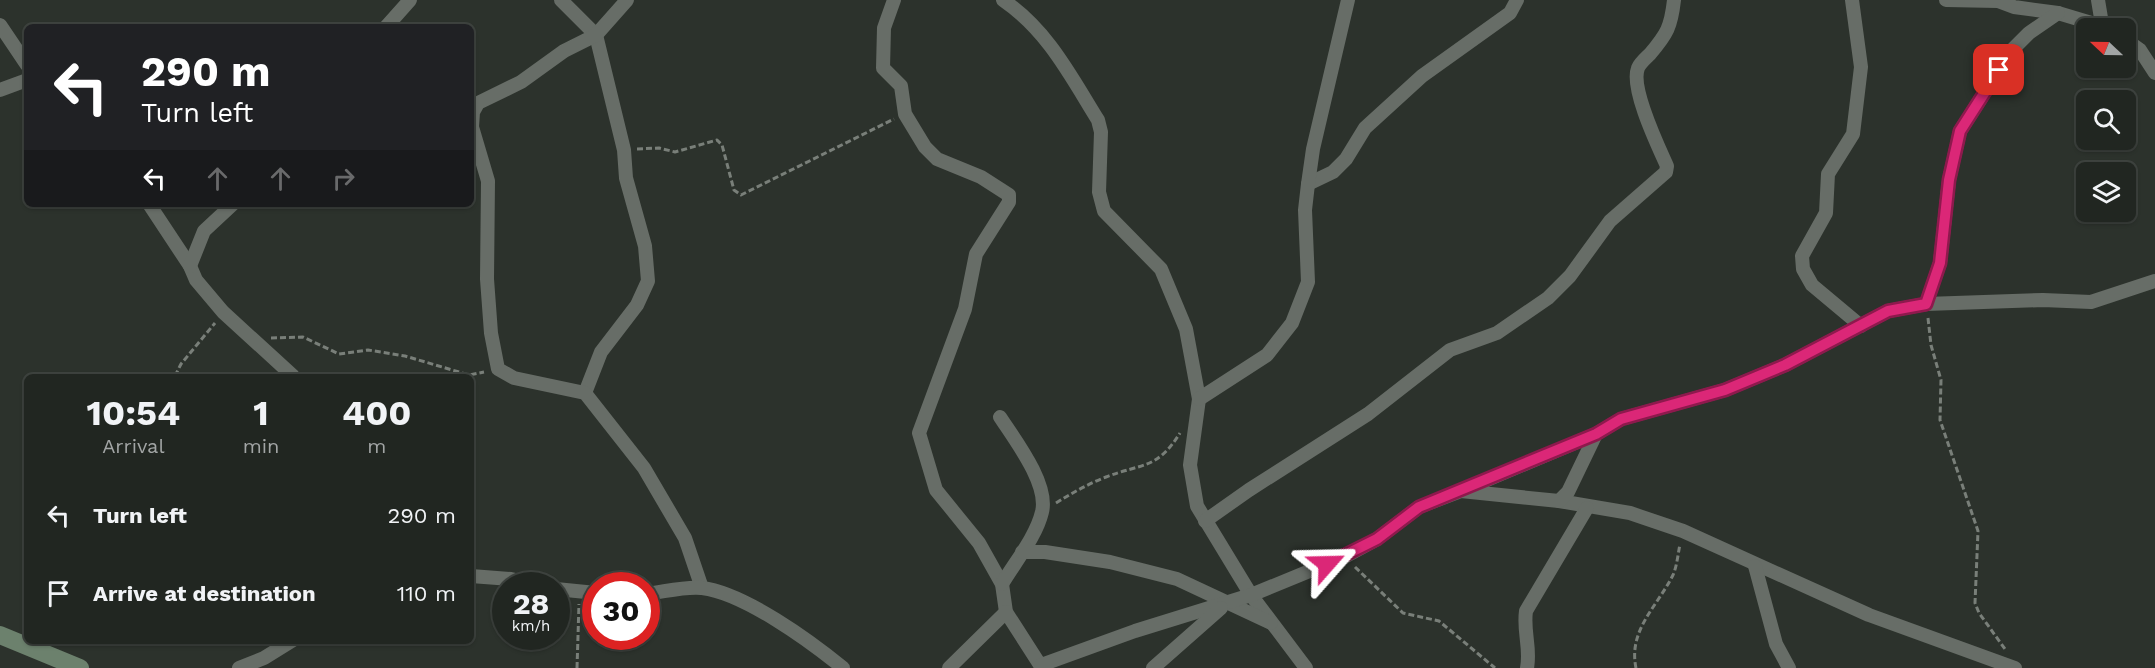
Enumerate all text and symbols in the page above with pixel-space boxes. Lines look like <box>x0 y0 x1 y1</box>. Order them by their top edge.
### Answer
north arrow <box>2076 18 2136 78</box>
map controls <box>2076 18 2136 222</box>
pin <box>1973 44 2024 95</box>
text: 290 m <box>141 47 271 96</box>
icon: left <box>42 48 120 126</box>
icon: arrive <box>1982 53 2015 86</box>
button: search <box>2076 90 2136 150</box>
text: Turn left <box>141 97 253 129</box>
icon: left <box>138 162 171 195</box>
icon: ahead <box>201 162 234 195</box>
icon: ahead <box>264 162 297 195</box>
icon: right <box>327 162 360 195</box>
button: layers <box>2076 162 2136 222</box>
text: 10:54 <box>86 392 180 434</box>
text: 1 <box>253 392 269 434</box>
text: 400 <box>342 392 412 434</box>
text: Arrival <box>102 434 165 458</box>
text: min <box>243 434 279 458</box>
text: m <box>367 434 386 458</box>
icon: left <box>42 499 75 532</box>
text: Turn left <box>93 503 187 528</box>
text: 290 m <box>387 503 456 528</box>
position arrow <box>1295 532 1359 596</box>
speed limit sign: 30 <box>582 572 660 650</box>
icon: arrive <box>42 577 75 610</box>
text: Arrive at destination <box>93 581 316 606</box>
text: 110 m <box>397 581 456 606</box>
text: 28 <box>513 586 549 621</box>
text: km/h <box>512 617 550 635</box>

